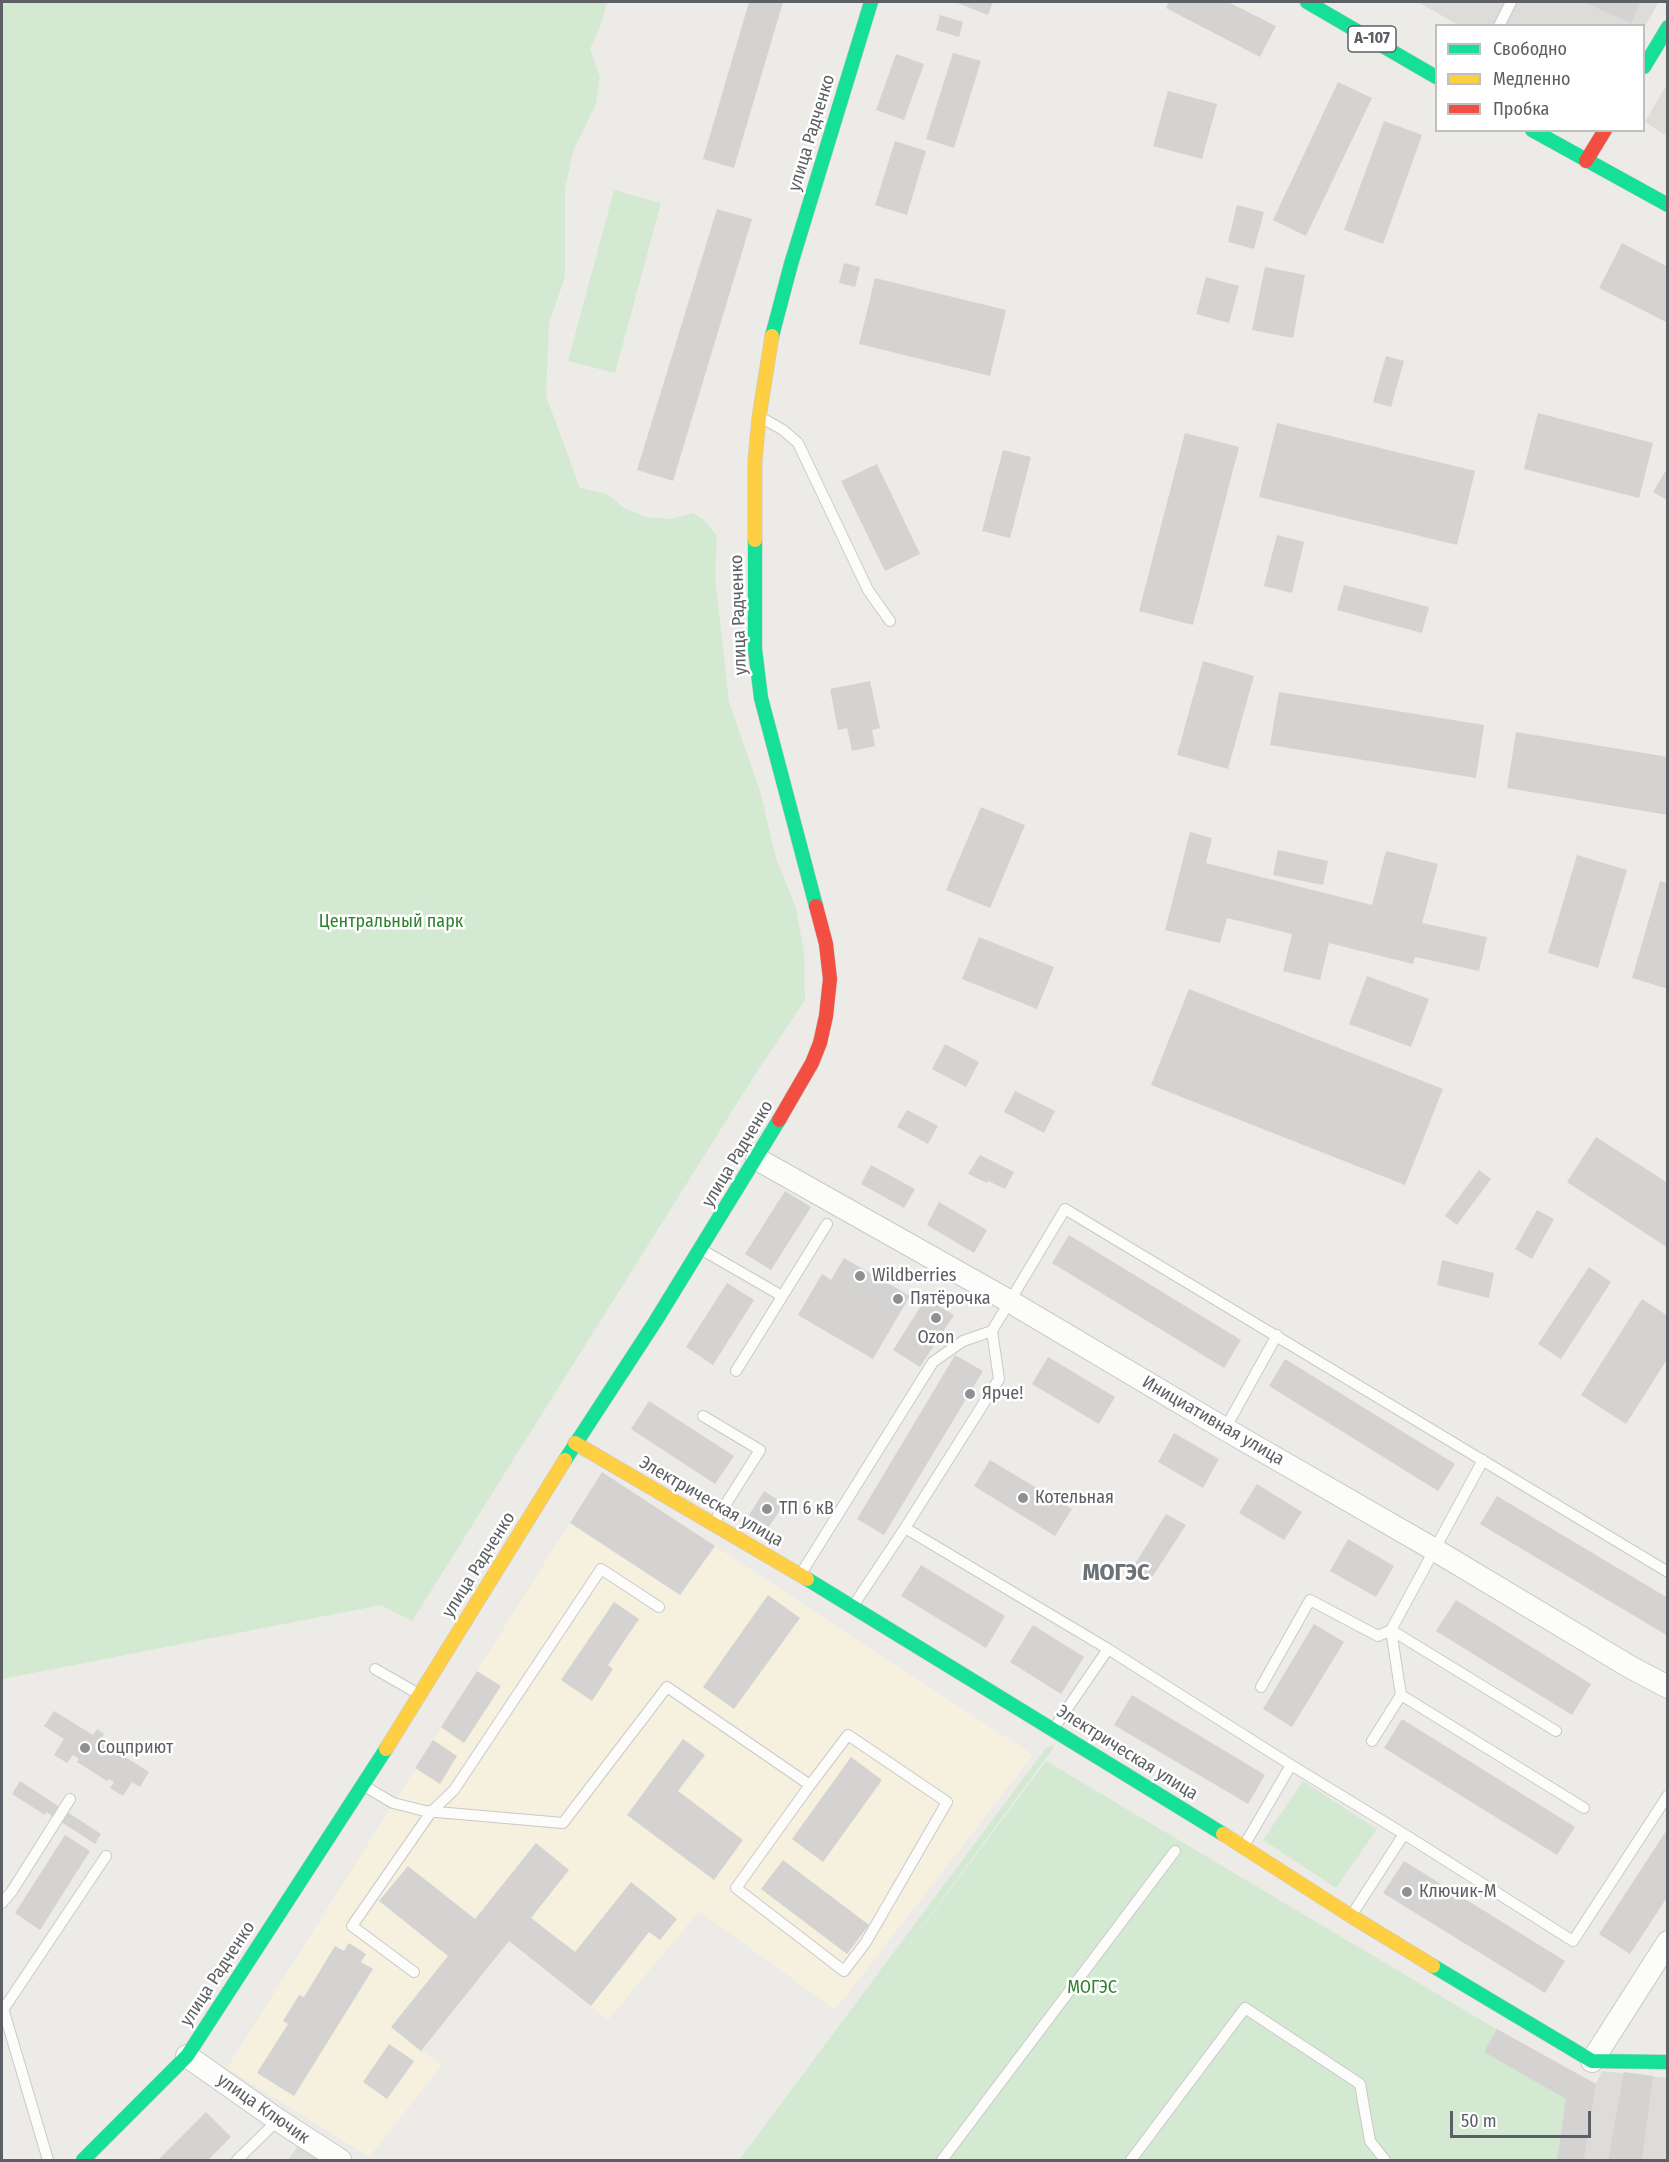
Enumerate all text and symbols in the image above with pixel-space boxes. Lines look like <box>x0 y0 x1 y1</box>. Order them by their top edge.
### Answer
legend <box>1435 24 1645 132</box>
road number: А-107 <box>1348 26 1396 52</box>
text: Свободно <box>1493 38 1567 60</box>
text: Медленно <box>1493 68 1571 90</box>
street label: улица Радченко <box>784 72 840 194</box>
text: Пробка <box>1493 98 1549 120</box>
street label: улица Радченко <box>726 554 752 676</box>
park label: Центральный парк <box>319 911 463 933</box>
street label: улица Радченко <box>698 1097 778 1211</box>
place label: Wildberries <box>872 1265 956 1287</box>
marker: Wildberries <box>853 1269 867 1283</box>
place label: Пятёрочка <box>910 1288 990 1310</box>
marker: Пятёрочка <box>891 1292 905 1306</box>
marker: Ozon <box>929 1311 943 1325</box>
place label: Ozon <box>917 1327 955 1349</box>
street label: Инициативная улица <box>1138 1372 1288 1470</box>
place label: Ярче! <box>982 1383 1023 1405</box>
marker: Ярче! <box>963 1387 977 1401</box>
street label: Электрическая улица <box>635 1452 787 1552</box>
place label: Котельная <box>1035 1487 1114 1509</box>
marker: Котельная <box>1016 1491 1030 1505</box>
place label: ТП 6 кВ <box>779 1498 834 1520</box>
marker: ТП 6 кВ <box>760 1502 774 1516</box>
street label: улица Радченко <box>438 1508 520 1622</box>
district label: МОГЭС <box>1082 1559 1150 1587</box>
street label: Электрическая улица <box>1052 1701 1202 1805</box>
place label: Соцприют <box>97 1737 173 1759</box>
marker: Соцприют <box>78 1741 92 1755</box>
place label: Ключик-М <box>1419 1881 1496 1903</box>
marker: Ключик-М <box>1400 1885 1414 1899</box>
street label: улица Радченко <box>176 1918 260 2030</box>
park label: МОГЭС <box>1067 1977 1117 1999</box>
street label: улица Ключик <box>213 2069 313 2149</box>
scale bar <box>1453 2099 1594 2137</box>
text: 50 m <box>1461 2110 1497 2132</box>

